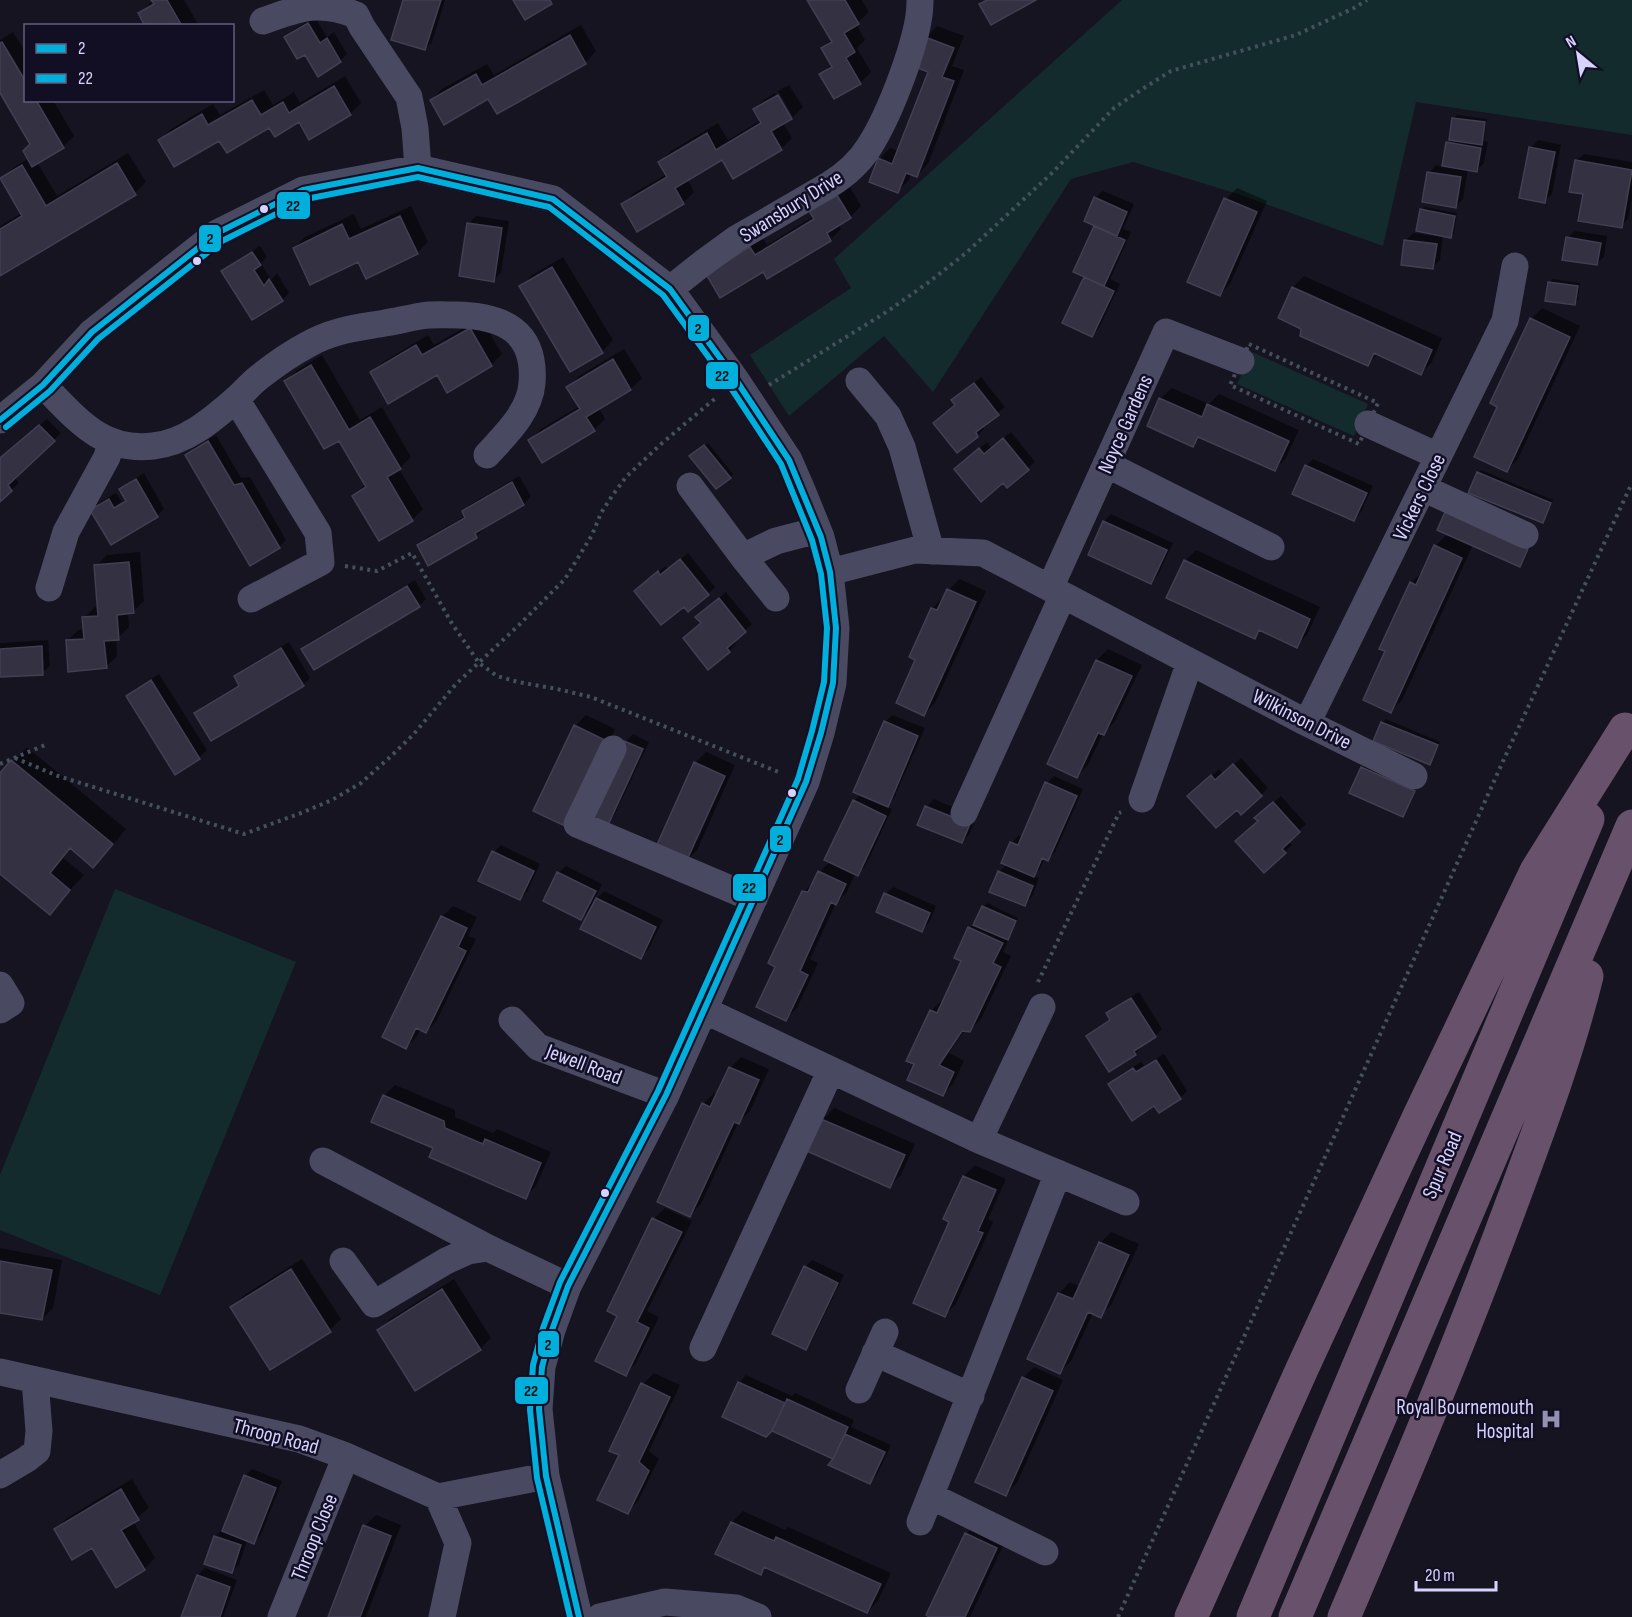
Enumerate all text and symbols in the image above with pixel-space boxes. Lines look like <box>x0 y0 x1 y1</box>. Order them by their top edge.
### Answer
legend <box>24 24 234 102</box>
north arrow <box>1548 24 1608 84</box>
text: N <box>1563 32 1580 53</box>
text: 2 <box>78 38 85 59</box>
text: 22 <box>78 68 93 89</box>
street label: Swansbury Drive <box>735 165 847 248</box>
line badge: 22 <box>276 191 311 220</box>
text: 22 <box>286 197 300 216</box>
unlabelled marker <box>258 203 270 215</box>
line badge: 2 <box>198 224 222 253</box>
text: 2 <box>206 230 214 249</box>
unlabelled marker <box>191 255 203 267</box>
line badge: 2 <box>687 314 710 342</box>
text: 2 <box>694 320 702 339</box>
line badge: 22 <box>705 361 739 390</box>
text: 22 <box>715 367 729 386</box>
street label: Noyce Gardens <box>1093 371 1158 477</box>
street label: Vickers Close <box>1388 450 1451 545</box>
street label: Wilkinson Drive <box>1248 684 1355 755</box>
unlabelled marker <box>786 787 798 799</box>
line badge: 2 <box>769 825 792 853</box>
text: 2 <box>776 831 784 850</box>
line badge: 22 <box>732 873 767 902</box>
text: 22 <box>742 879 756 898</box>
street label: Jewell Road <box>542 1038 625 1090</box>
street label: Spur Road <box>1417 1128 1468 1203</box>
unlabelled marker <box>599 1187 611 1199</box>
line badge: 2 <box>537 1330 560 1358</box>
text: 2 <box>544 1336 552 1355</box>
line badge: 22 <box>514 1376 549 1405</box>
text: 22 <box>524 1382 538 1401</box>
place label: Royal Bournemouth Hospital <box>1396 1395 1534 1444</box>
hospital icon: Royal Bournemouth Hospital <box>1539 1407 1563 1431</box>
street label: Throop Road <box>230 1413 321 1460</box>
street label: Throop Close <box>286 1490 343 1584</box>
scale bar <box>1416 1554 1496 1592</box>
text: 20 m <box>1425 1565 1455 1586</box>

